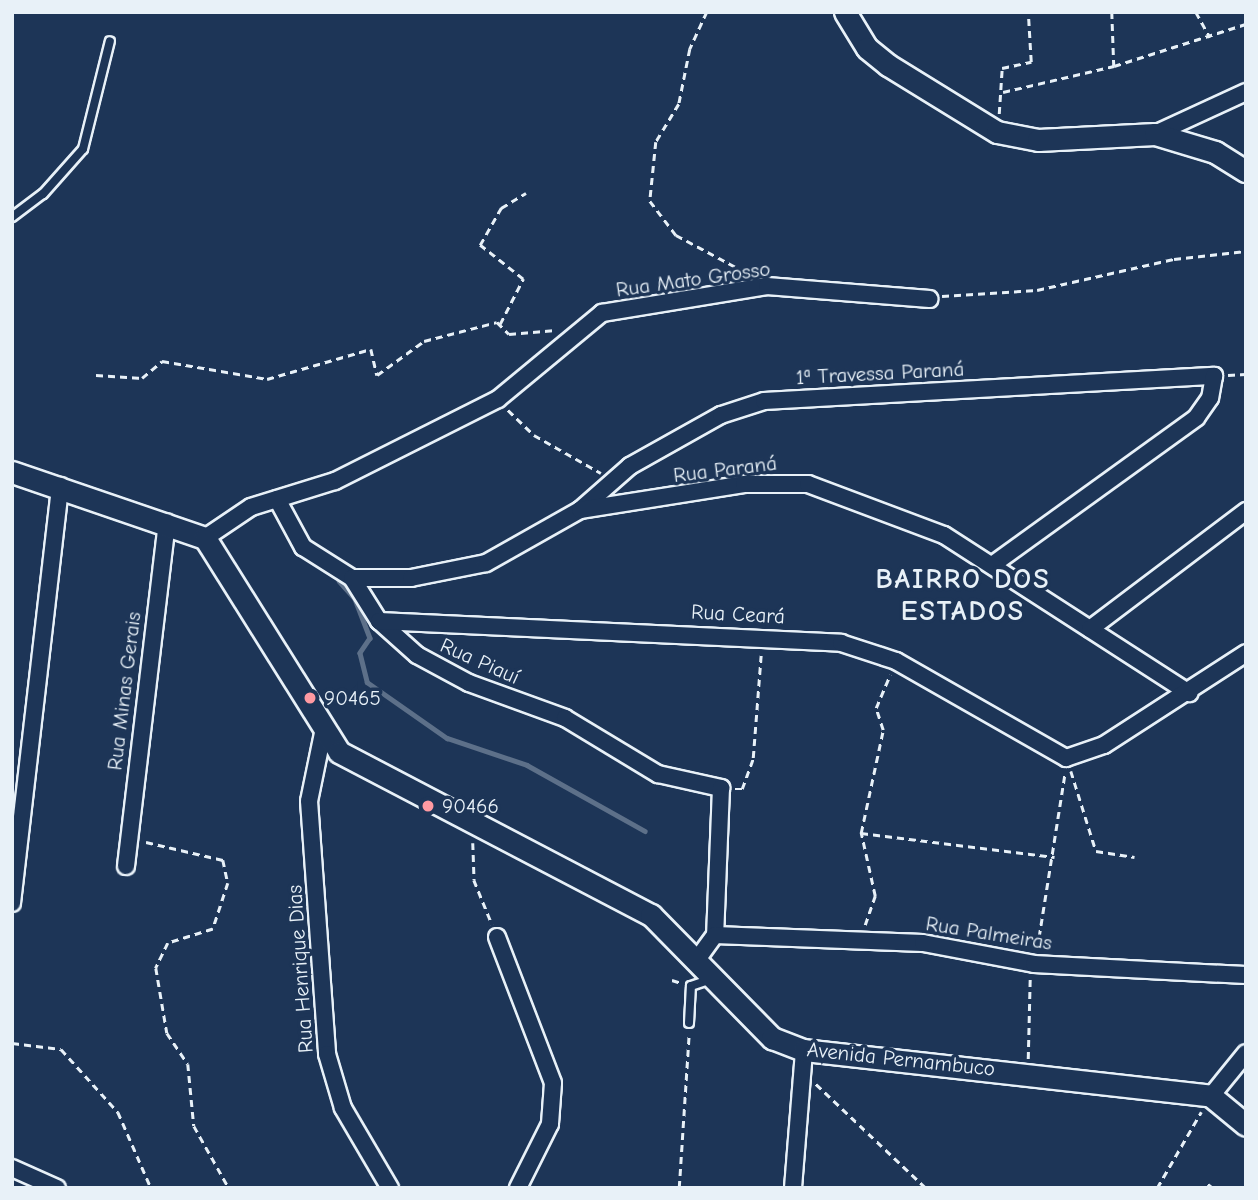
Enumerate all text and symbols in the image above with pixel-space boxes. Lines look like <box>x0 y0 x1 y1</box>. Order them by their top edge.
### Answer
street label: Rua Mato Grosso <box>614 256 772 302</box>
street label: 1ª Travessa Paraná <box>795 356 965 390</box>
street label: Rua Paraná <box>672 450 778 488</box>
district label: BAIRRO DOS ESTADOS <box>877 562 1049 628</box>
street label: Rua Ceará <box>690 599 786 629</box>
street label: Rua Minas Gerais <box>102 610 146 772</box>
street label: Rua Piauí <box>437 632 523 690</box>
place label: 90465 <box>324 685 381 711</box>
marker: 90465 <box>302 690 318 706</box>
place label: 90466 <box>442 793 499 819</box>
marker: 90466 <box>420 798 436 814</box>
street label: Rua Henrique Dias <box>282 884 318 1054</box>
street label: Rua Palmeiras <box>924 911 1054 955</box>
street label: Avenida Pernambuco <box>806 1037 996 1081</box>

